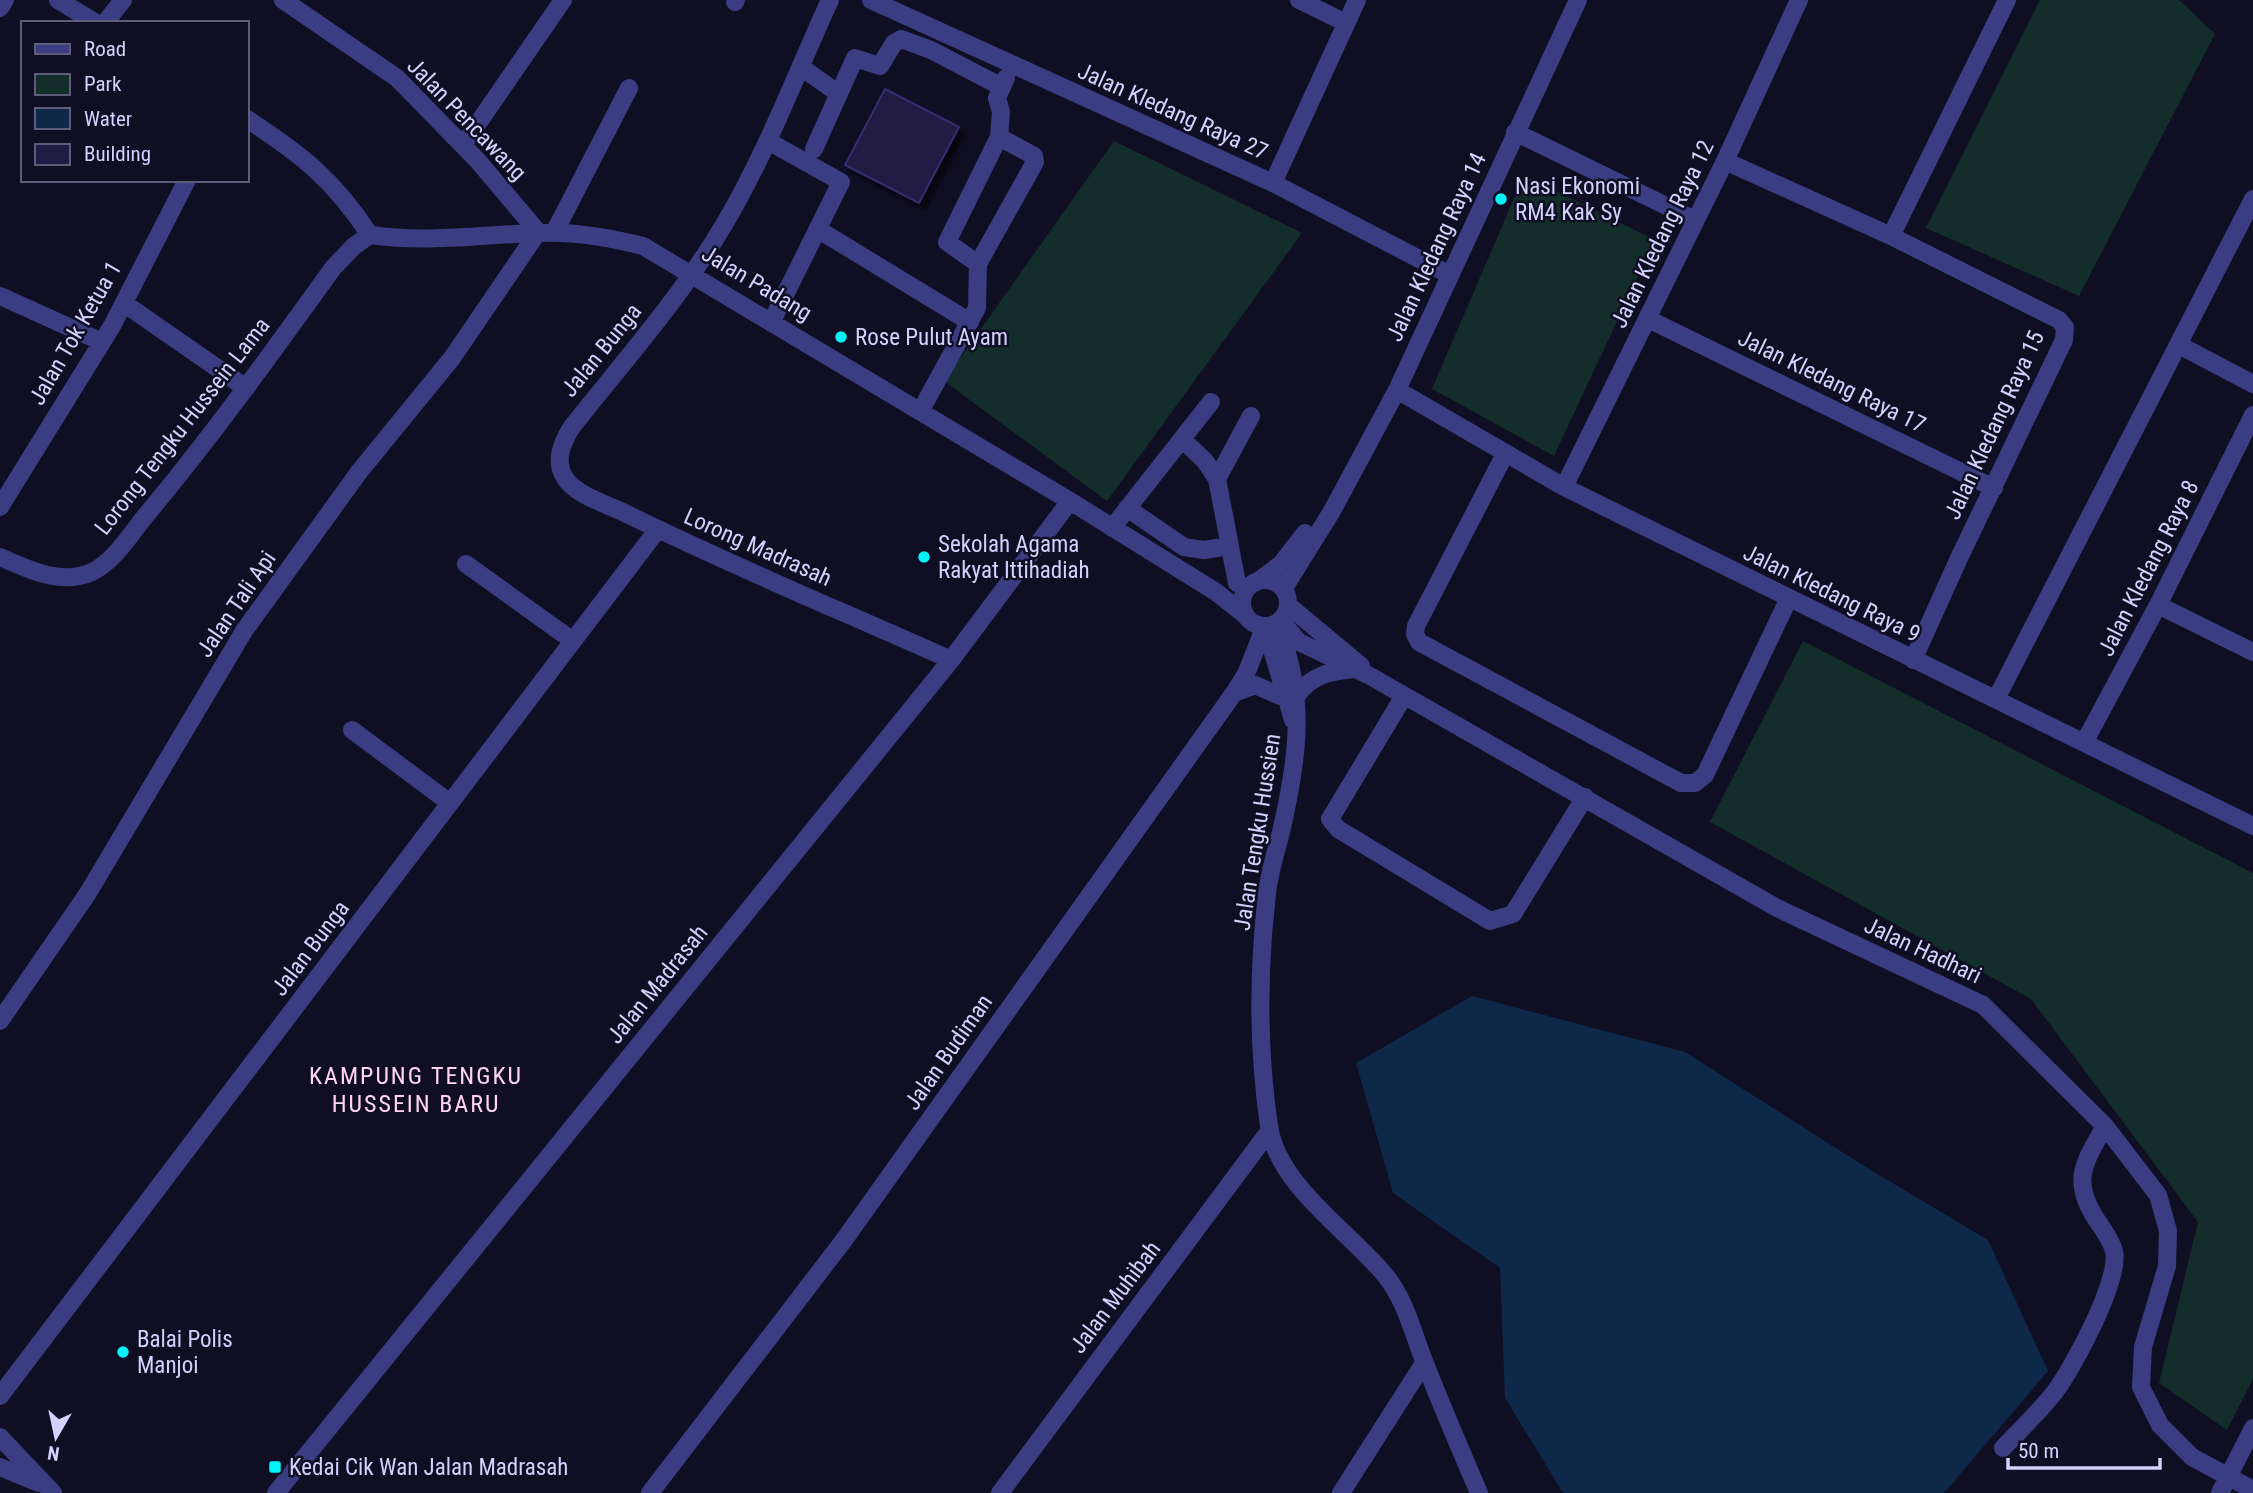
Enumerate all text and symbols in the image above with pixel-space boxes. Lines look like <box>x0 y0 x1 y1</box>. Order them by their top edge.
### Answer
legend <box>21 21 248 182</box>
text: Road <box>84 37 126 61</box>
street label: Jalan Pencawang <box>402 53 532 186</box>
street label: Jalan Kledang Raya 27 <box>1074 57 1272 166</box>
text: Park <box>84 72 122 96</box>
text: Water <box>84 107 132 131</box>
street label: Jalan Kledang Raya 12 <box>1605 136 1720 332</box>
text: Building <box>84 142 151 166</box>
street label: Jalan Kledang Raya 14 <box>1381 149 1492 346</box>
place label: Nasi Ekonomi RM4 Kak Sy <box>1515 173 1640 226</box>
marker: Nasi Ekonomi RM4 Kak Sy <box>1493 191 1509 207</box>
street label: Jalan Padang <box>697 240 817 327</box>
street label: Jalan Tok Ketua 1 <box>23 257 127 410</box>
street label: Jalan Bunga <box>556 298 647 402</box>
street label: Lorong Tengku Hussein Lama <box>89 312 276 540</box>
place label: Rose Pulut Ayam <box>855 324 1008 351</box>
street label: Jalan Kledang Raya 17 <box>1734 324 1930 439</box>
street label: Jalan Kledang Raya 15 <box>1939 327 2050 524</box>
marker: Rose Pulut Ayam <box>833 329 849 345</box>
street label: Jalan Kledang Raya 8 <box>2092 476 2204 661</box>
street label: Lorong Madrasah <box>680 503 836 592</box>
place label: Sekolah Agama Rakyat Ittihadiah <box>938 531 1090 584</box>
street label: Jalan Kledang Raya 9 <box>1739 539 1925 648</box>
street label: Jalan Tali Api <box>191 546 282 662</box>
marker: Sekolah Agama Rakyat Ittihadiah <box>916 549 932 565</box>
street label: Jalan Tengku Hussien <box>1229 732 1286 932</box>
street label: Jalan Bunga <box>266 895 355 1001</box>
street label: Jalan Hadhari <box>1860 912 1986 989</box>
street label: Jalan Madrasah <box>601 920 713 1049</box>
street label: Jalan Budiman <box>899 989 998 1115</box>
district label: KAMPUNG TENGKU HUSSEIN BARU <box>309 1062 523 1118</box>
street label: Jalan Muhibah <box>1065 1236 1166 1359</box>
place label: Balai Polis Manjoi <box>137 1326 233 1379</box>
marker: Balai Polis Manjoi <box>115 1344 131 1360</box>
north arrow <box>21 1402 91 1472</box>
scale bar <box>2008 1426 2160 1470</box>
text: 50 m <box>2018 1439 2059 1463</box>
text: N <box>46 1441 61 1466</box>
place label: Kedai Cik Wan Jalan Madrasah <box>289 1454 568 1481</box>
marker: Kedai Cik Wan Jalan Madrasah <box>267 1459 283 1475</box>

